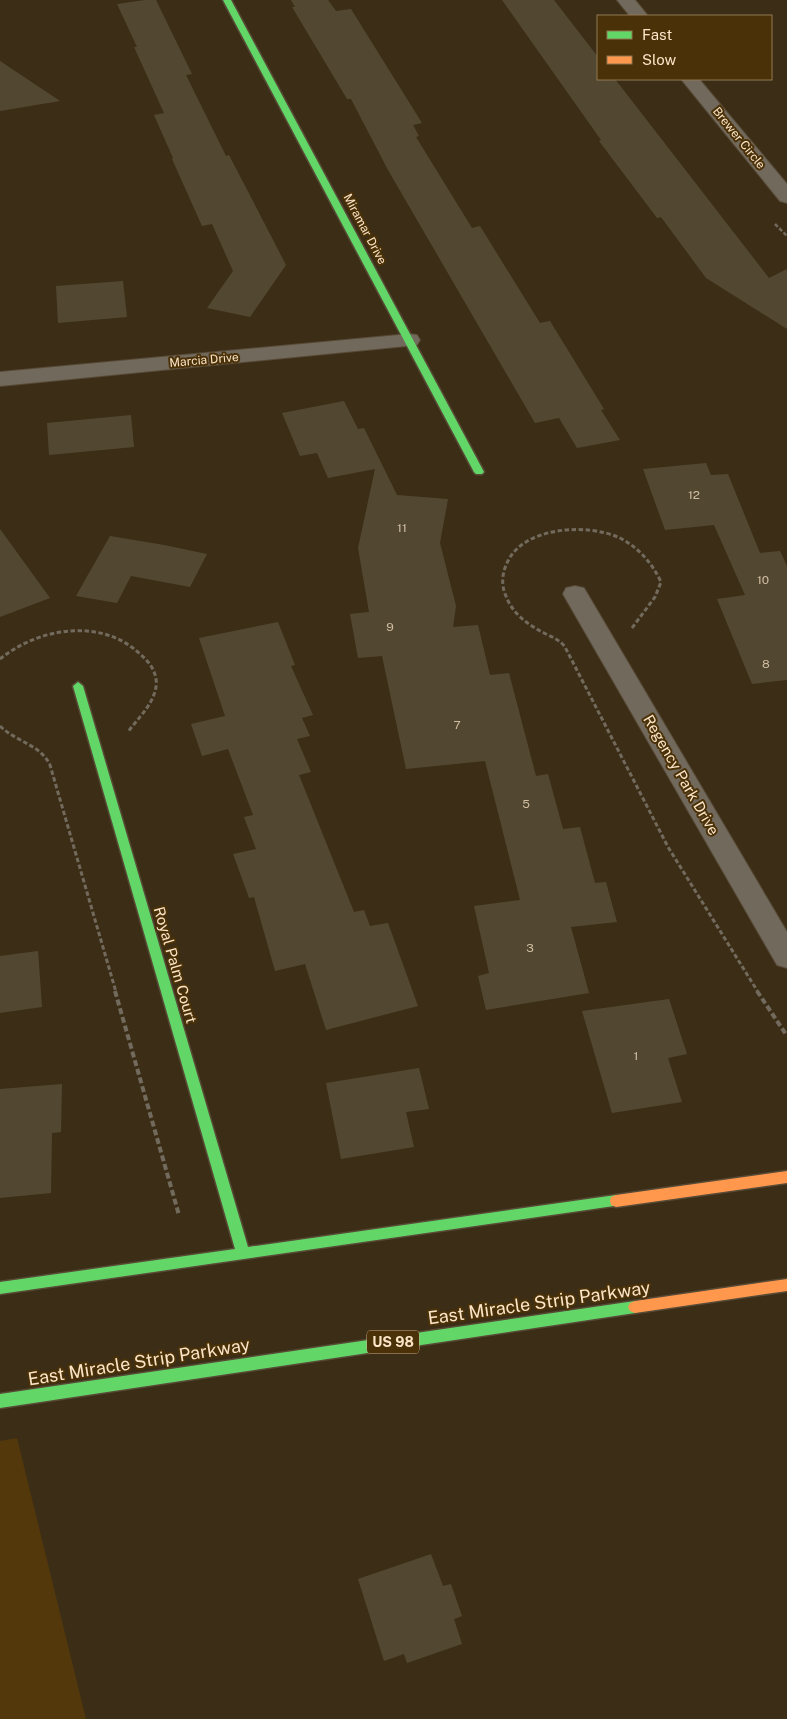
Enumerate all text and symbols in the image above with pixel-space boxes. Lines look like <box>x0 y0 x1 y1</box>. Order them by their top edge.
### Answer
legend <box>597 15 772 80</box>
text: Fast <box>642 26 672 43</box>
text: Slow <box>642 51 677 68</box>
street label: Brewer Circle <box>710 104 768 172</box>
street label: Miramar Drive <box>340 191 390 267</box>
street label: Marcia Drive <box>169 350 239 370</box>
house number: 12 <box>688 488 700 502</box>
house number: 11 <box>397 521 407 535</box>
house number: 10 <box>757 573 769 587</box>
house number: 9 <box>386 620 394 634</box>
house number: 8 <box>762 657 770 671</box>
street label: Regency Park Drive <box>640 712 723 838</box>
house number: 7 <box>453 718 461 732</box>
house number: 5 <box>522 797 530 811</box>
street label: Royal Palm Court <box>151 905 200 1025</box>
house number: 3 <box>526 941 534 955</box>
house number: 1 <box>634 1049 638 1063</box>
street label: East Miracle Strip Parkway <box>426 1276 652 1329</box>
road number: US 98 <box>367 1330 419 1354</box>
street label: East Miracle Strip Parkway <box>26 1334 252 1389</box>

